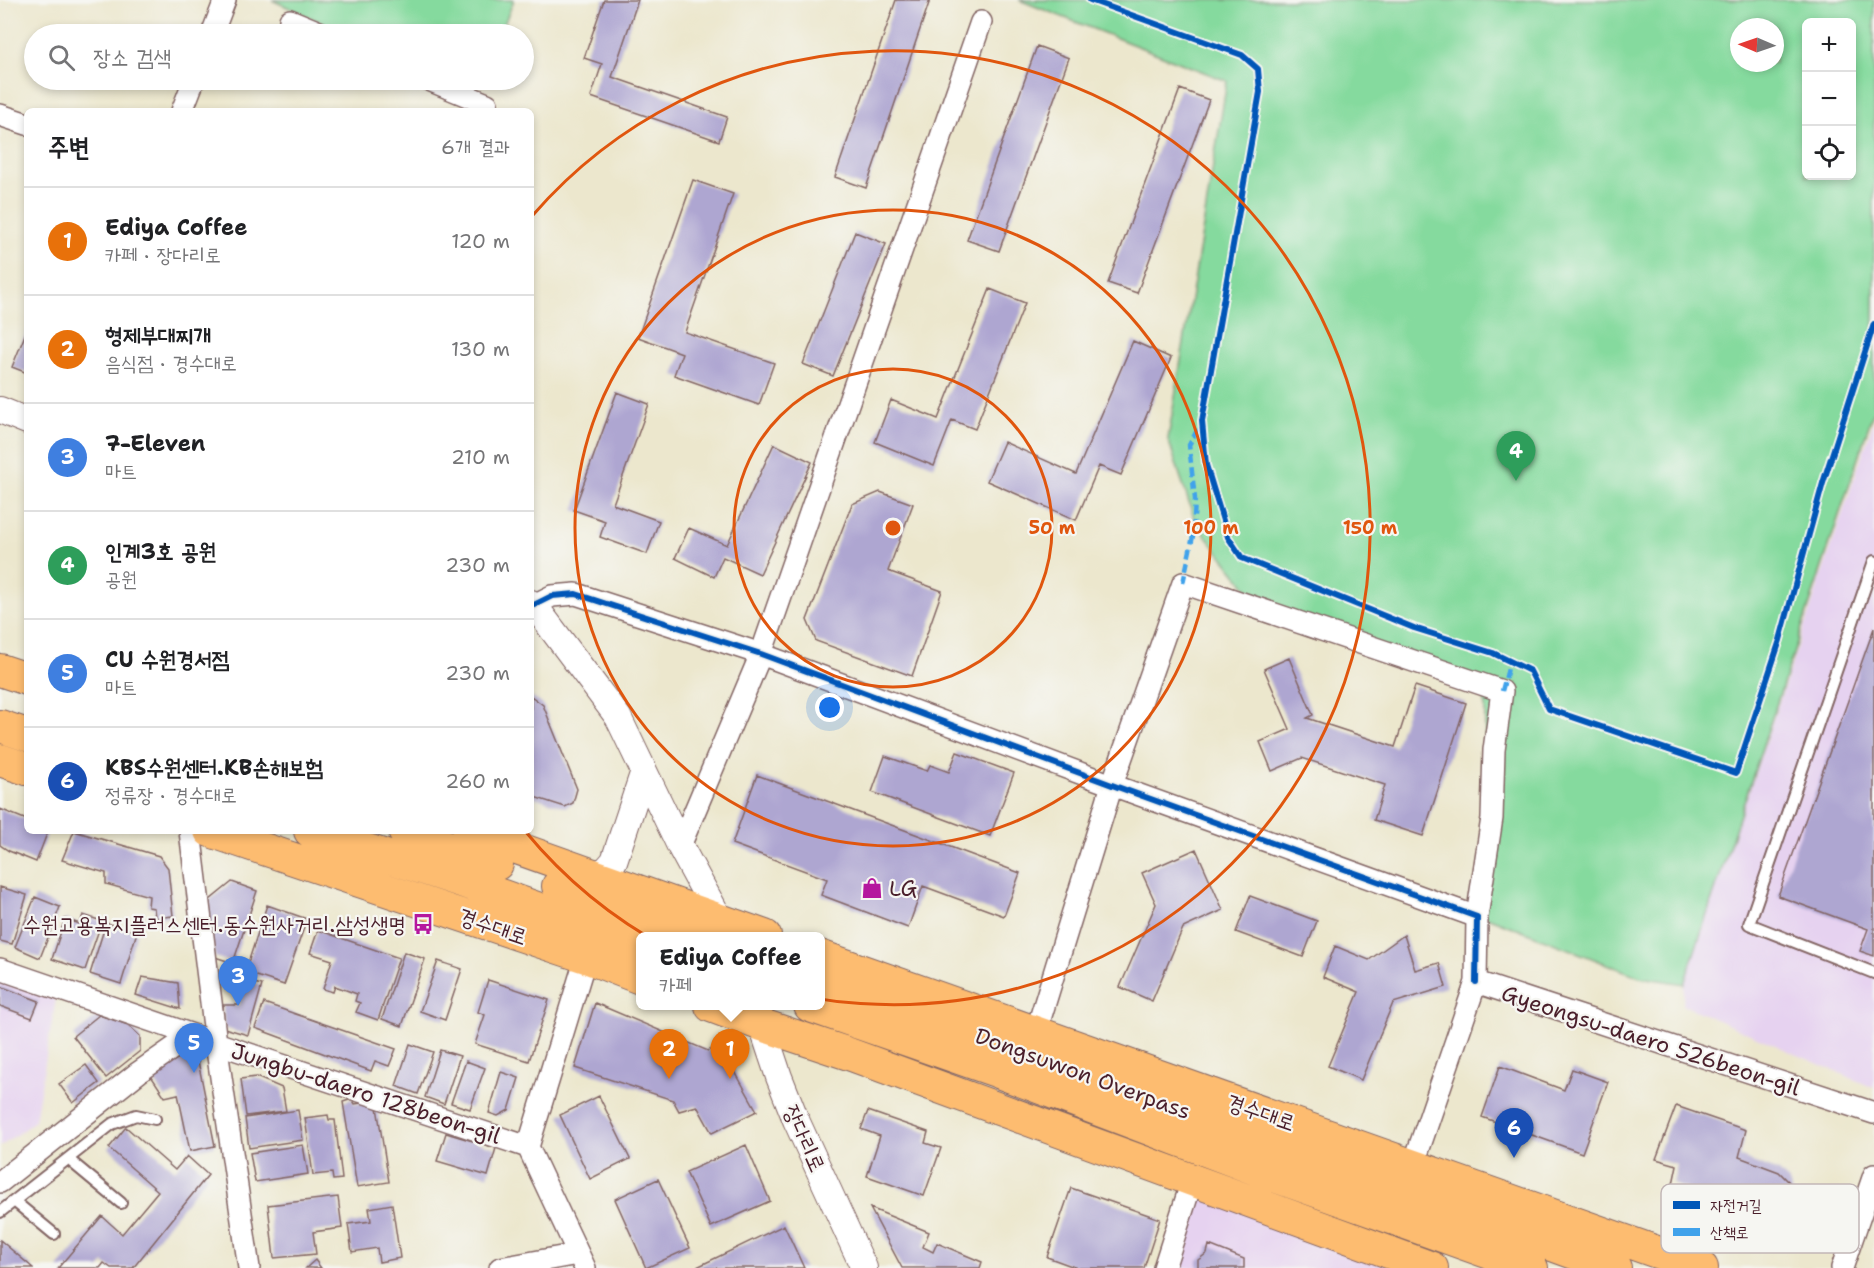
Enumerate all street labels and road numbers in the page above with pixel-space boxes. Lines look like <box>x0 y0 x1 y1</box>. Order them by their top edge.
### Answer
street label: 경수대로 <box>455 901 531 952</box>
street label: Gyeongsu-daero 526beon-gil <box>1498 978 1804 1103</box>
street label: Dongsuwon Overpass <box>971 1021 1195 1126</box>
street label: Jungbu-daero 128beon-gil <box>227 1036 505 1151</box>
street label: 경수대로 <box>1223 1087 1299 1138</box>
street label: 장다리로 <box>777 1100 832 1176</box>

